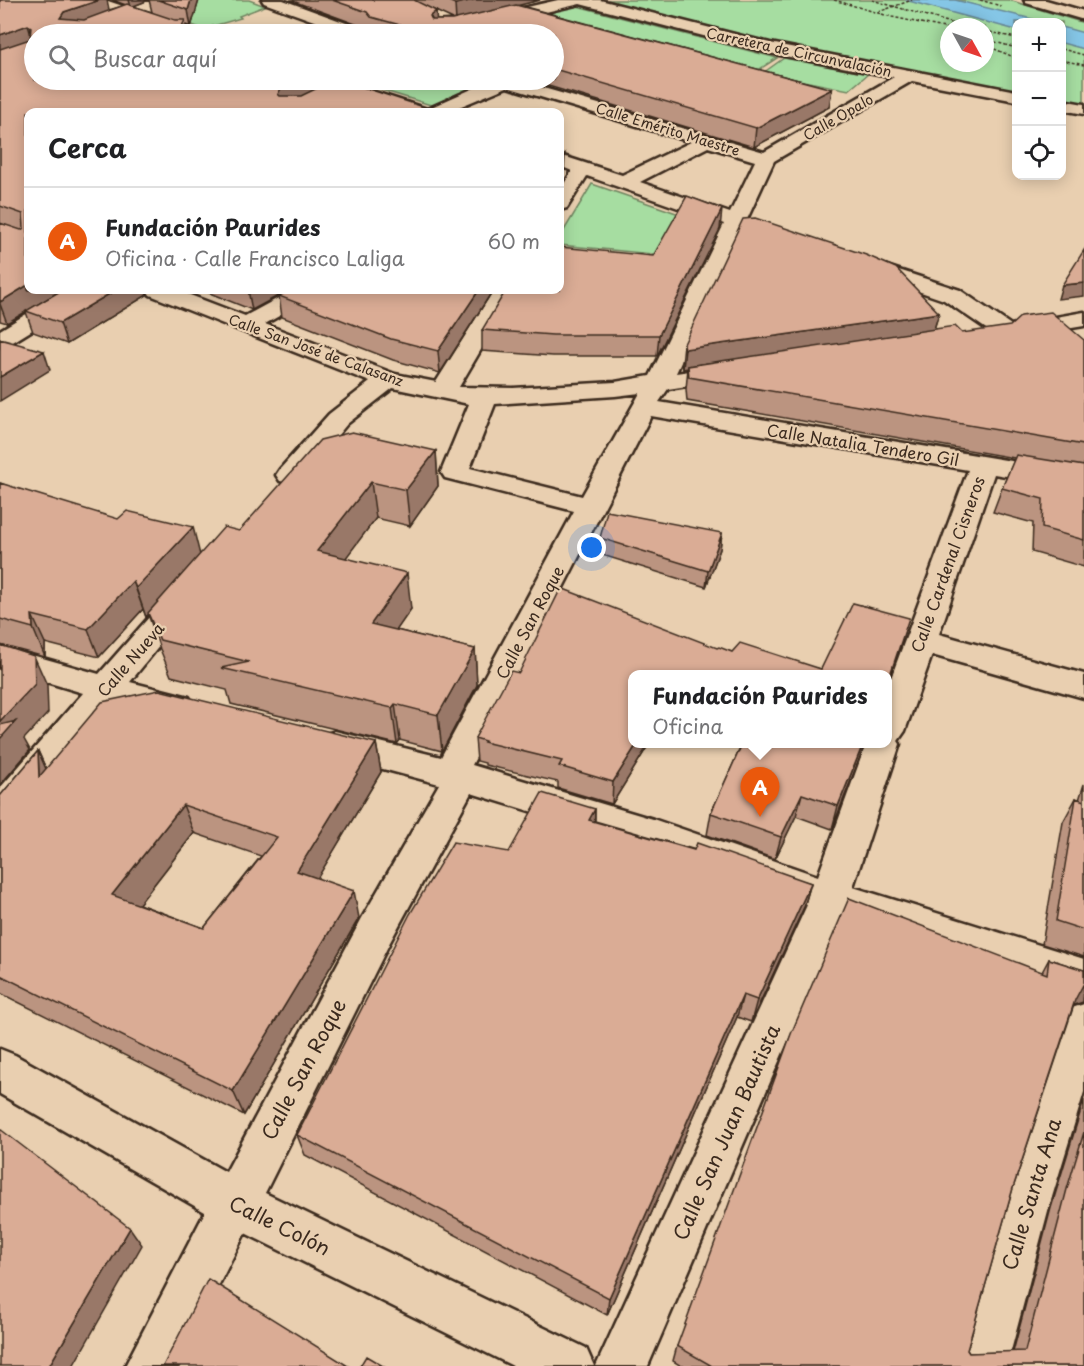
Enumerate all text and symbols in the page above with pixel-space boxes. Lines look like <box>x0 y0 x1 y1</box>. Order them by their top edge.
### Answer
north arrow <box>940 18 994 72</box>
map controls <box>1012 18 1066 180</box>
button: + <box>1012 18 1066 72</box>
street label: Carretera de Circunvalación <box>705 22 893 82</box>
search box <box>24 24 564 90</box>
icon: search <box>45 41 78 74</box>
text: Buscar aquí <box>93 41 217 74</box>
button: − <box>1012 72 1066 126</box>
street label: Calle Opalo <box>799 88 877 146</box>
street label: Calle Emérito Maestre <box>593 97 743 161</box>
button: locate <box>1012 126 1066 180</box>
text: Cerca <box>48 128 127 167</box>
text: Fundación Paurides <box>105 210 321 243</box>
text: A <box>60 226 75 256</box>
text: 60 m <box>488 226 540 256</box>
text: Oficina · Calle Francisco Laliga <box>105 243 405 273</box>
street label: Calle San José de Calasanz <box>226 309 407 392</box>
street label: Calle Natalia Tendero Gil <box>765 417 961 471</box>
street label: Calle Cardenal Cisneros <box>904 473 990 655</box>
your location <box>577 533 606 562</box>
street label: Calle San Roque <box>489 561 569 683</box>
street label: Calle Nueva <box>91 616 169 702</box>
popup <box>628 670 892 748</box>
text: Fundación Paurides <box>652 678 868 711</box>
text: Oficina <box>652 711 723 741</box>
pin: A <box>740 768 780 817</box>
street label: Calle San Roque <box>253 993 353 1145</box>
street label: Calle San Juan Bautista <box>665 1019 787 1245</box>
street label: Calle Santa Ana <box>994 1114 1069 1274</box>
street label: Calle Colón <box>224 1188 336 1262</box>

